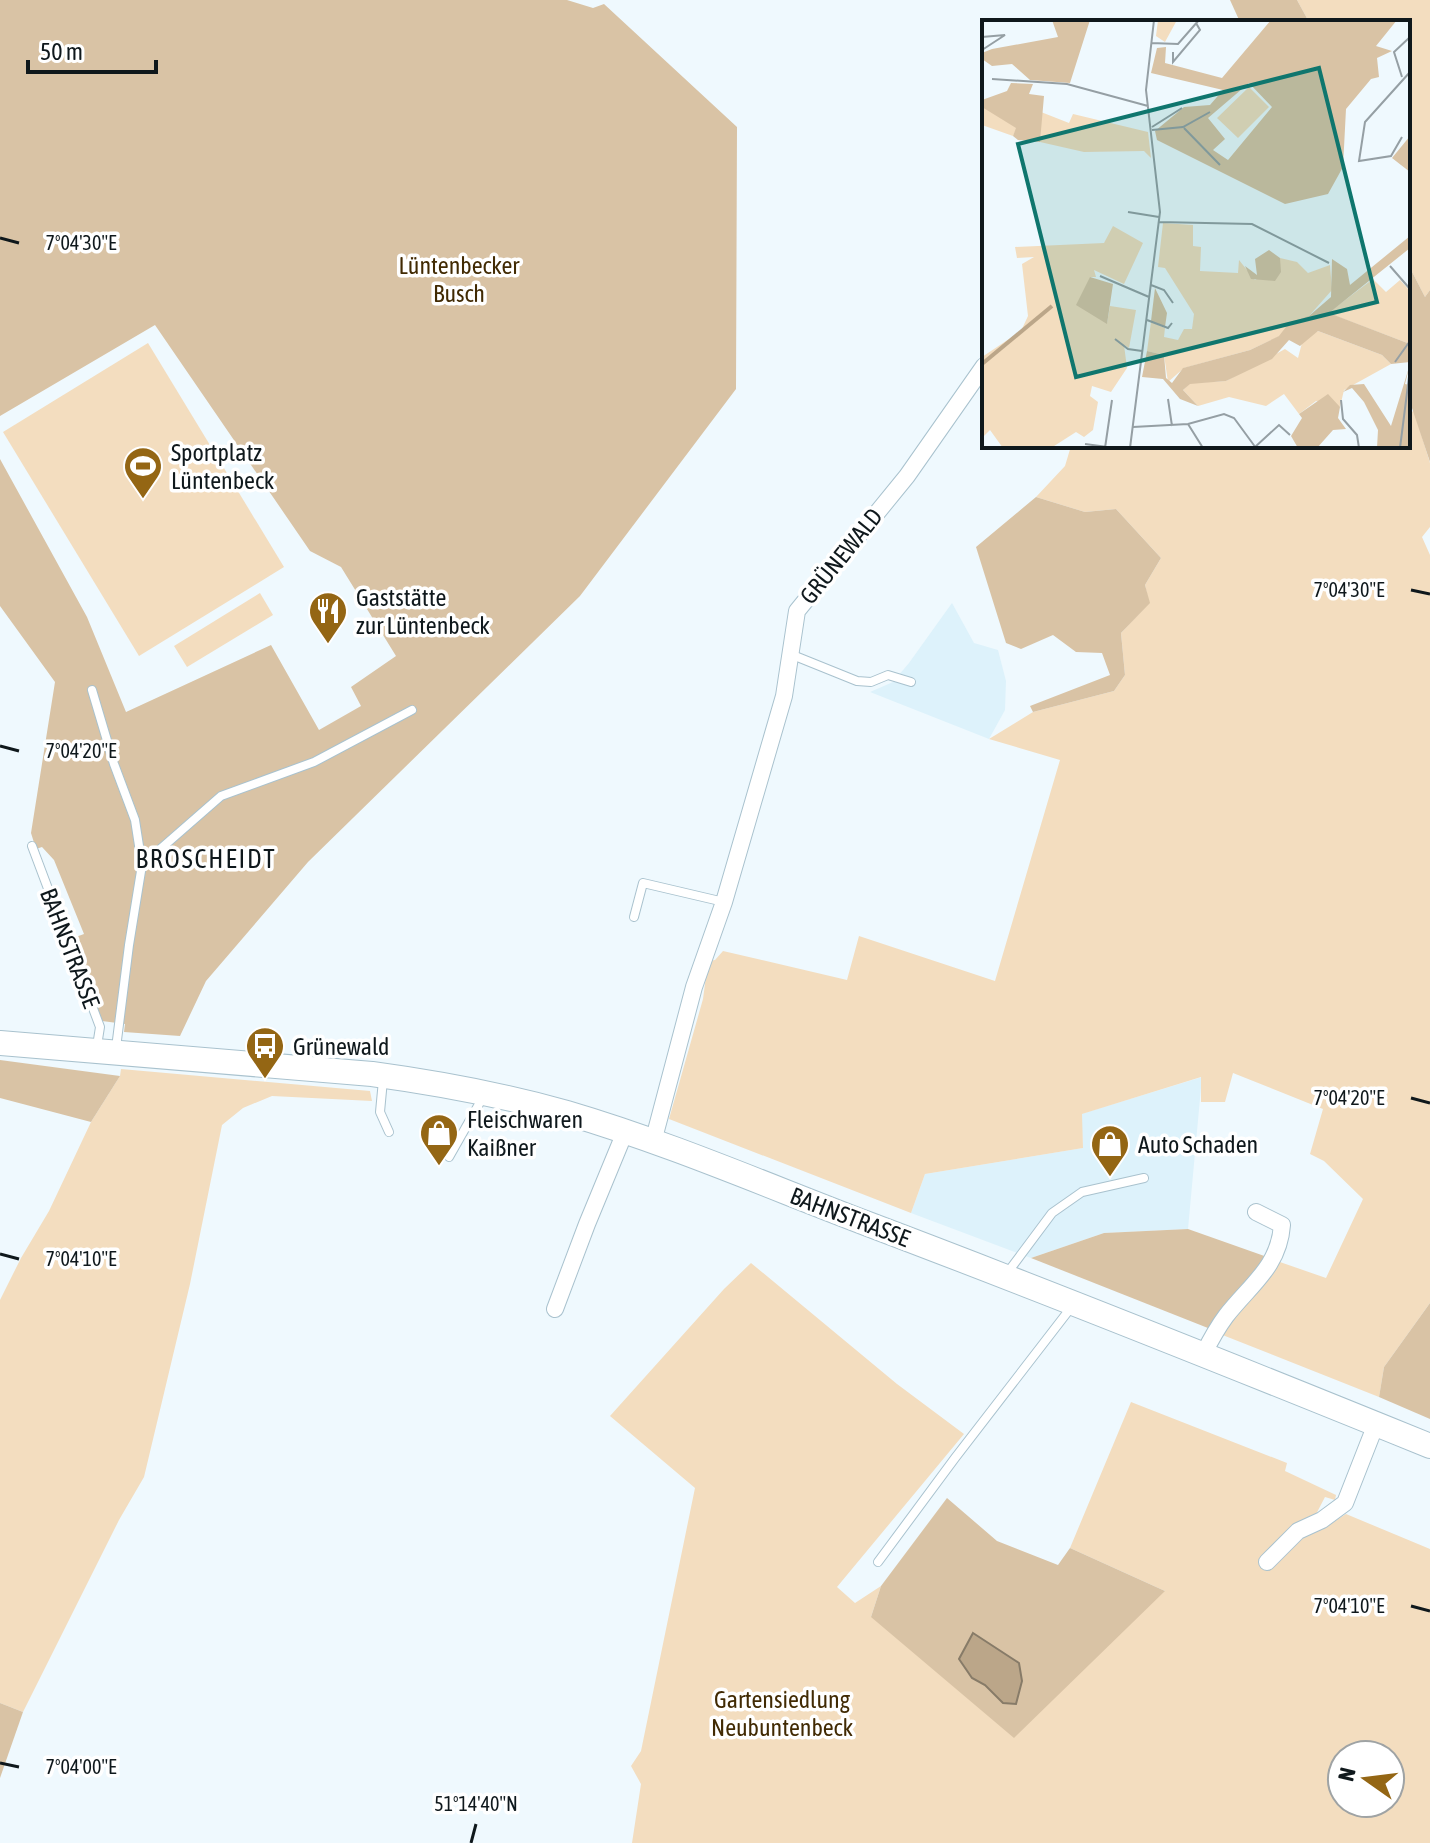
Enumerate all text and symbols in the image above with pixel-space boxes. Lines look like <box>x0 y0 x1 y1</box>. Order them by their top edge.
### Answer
inset map <box>982 20 1410 448</box>
scale bar <box>28 24 156 74</box>
text: 50 m <box>40 38 83 65</box>
text: 7°04'30"E <box>46 231 117 254</box>
park label: Lüntenbecker Busch <box>399 252 520 307</box>
place label: Sportplatz Lüntenbeck <box>171 439 275 494</box>
sports icon: Sportplatz Lüntenbeck <box>122 445 164 500</box>
street label: GRÜNEWALD <box>794 503 888 609</box>
text: 7°04'30"E <box>1314 578 1385 601</box>
place label: Gaststätte zur Lüntenbeck <box>356 584 490 639</box>
restaurant icon: Gaststätte zur Lüntenbeck <box>307 590 349 645</box>
text: 7°04'20"E <box>46 739 117 762</box>
district label: BROSCHEIDT <box>135 844 277 874</box>
street label: BAHNSTRASSE <box>35 884 105 1012</box>
bus stop icon: Grünewald <box>244 1025 286 1080</box>
place label: Grünewald <box>293 1033 389 1060</box>
text: 7°04'20"E <box>1314 1086 1385 1109</box>
place label: Fleischwaren Kaißner <box>467 1106 583 1161</box>
shop icon: Fleischwaren Kaißner <box>418 1112 460 1167</box>
shop icon: Auto Schaden <box>1089 1123 1131 1178</box>
place label: Auto Schaden <box>1138 1131 1258 1158</box>
street label: BAHNSTRASSE <box>786 1182 914 1252</box>
text: 7°04'10"E <box>46 1247 117 1270</box>
text: 7°04'10"E <box>1314 1594 1385 1617</box>
park label: Gartensiedlung Neubuntenbeck <box>711 1686 853 1741</box>
north arrow <box>1326 1739 1406 1819</box>
text: 7°04'00"E <box>46 1755 117 1778</box>
text: N <box>1332 1765 1361 1784</box>
text: 51°14'40"N <box>434 1792 518 1815</box>

